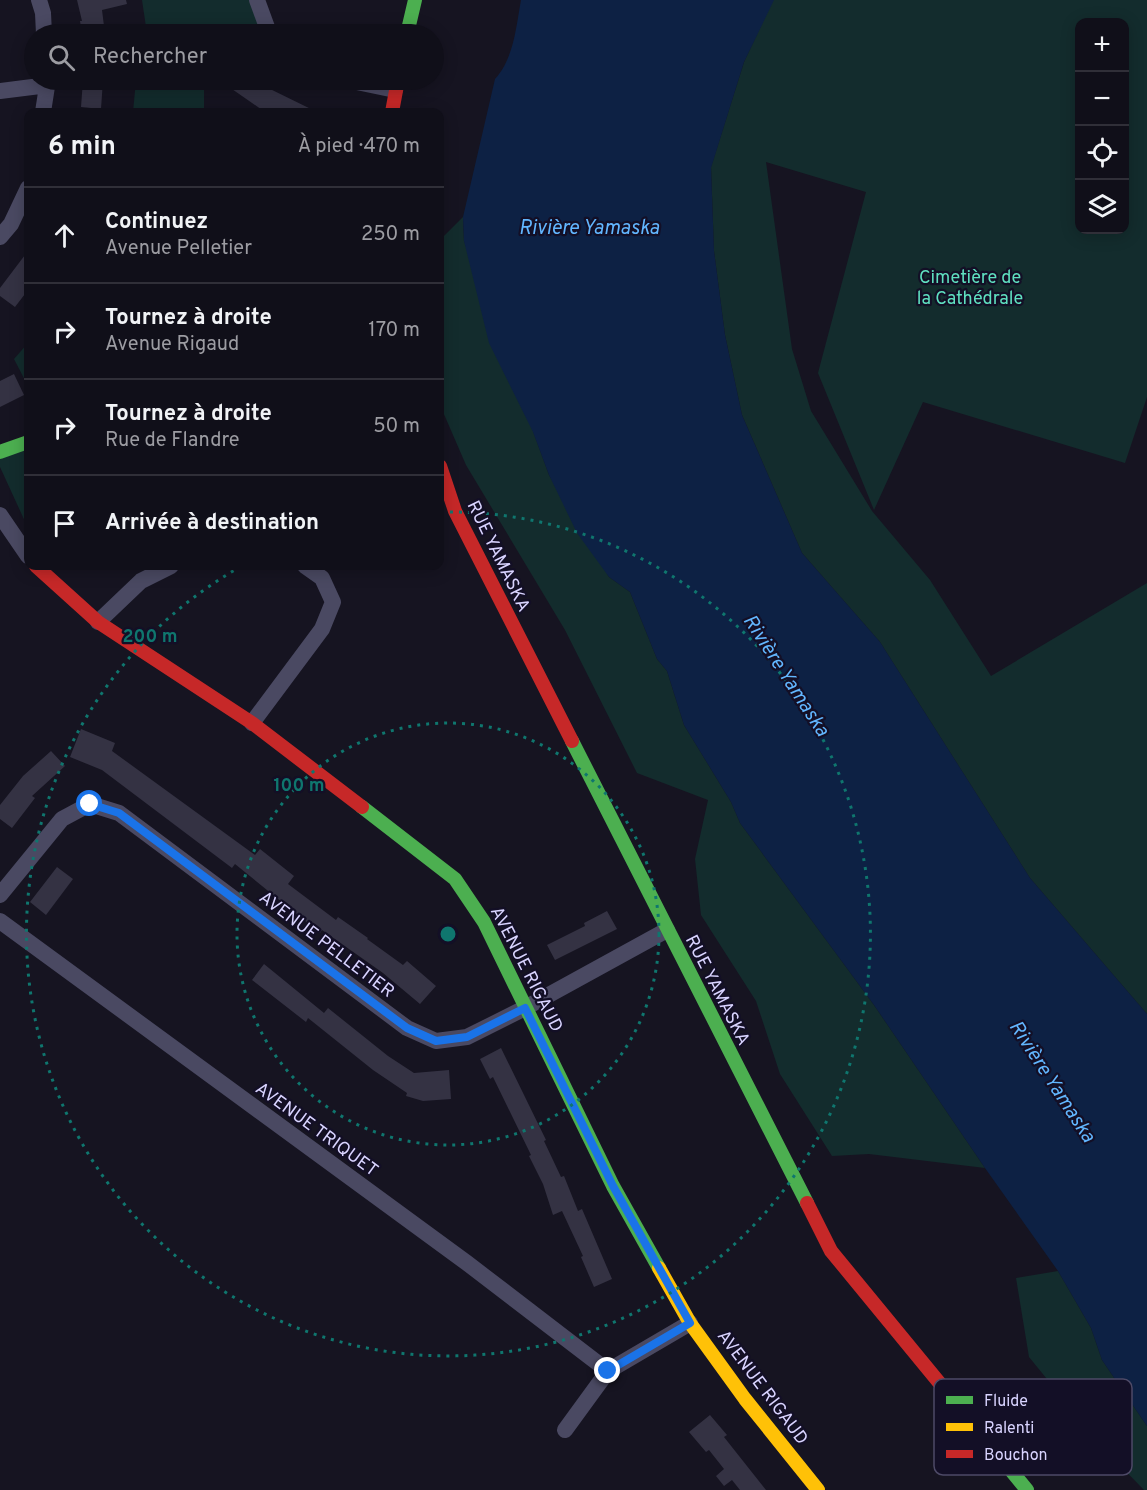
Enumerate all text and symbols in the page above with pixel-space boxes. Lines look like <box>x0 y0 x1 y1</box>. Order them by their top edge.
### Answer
map controls <box>1075 18 1129 234</box>
button: + <box>1075 18 1129 72</box>
search box <box>24 24 444 90</box>
icon: search <box>45 41 78 74</box>
text: Rechercher <box>93 44 207 71</box>
button: − <box>1075 72 1129 126</box>
button: locate <box>1075 126 1129 180</box>
text: 6 min <box>48 131 116 164</box>
text: À pied · 470 m <box>298 134 420 160</box>
button: layers <box>1075 180 1129 234</box>
text: Continuez <box>105 209 208 236</box>
water label: Rivière Yamaska <box>519 216 660 242</box>
icon: ahead <box>48 219 81 252</box>
text: 250 m <box>361 222 420 248</box>
text: Avenue Pelletier <box>105 236 252 262</box>
park label: Cimetière de la Cathédrale <box>917 267 1023 311</box>
text: Tournez à droite <box>105 305 272 332</box>
icon: right <box>48 315 81 348</box>
text: 170 m <box>368 318 420 344</box>
text: Avenue Rigaud <box>105 332 239 358</box>
text: Tournez à droite <box>105 401 272 428</box>
icon: right <box>48 411 81 444</box>
text: 50 m <box>373 414 420 440</box>
text: Rue de Flandre <box>105 428 239 454</box>
street label: RUE YAMASKA <box>461 497 535 616</box>
icon: arrive <box>48 507 81 540</box>
text: Arrivée à destination <box>105 510 319 537</box>
water label: Rivière Yamaska <box>736 610 835 743</box>
text: 200 m <box>122 626 178 649</box>
text: 100 m <box>273 775 325 798</box>
route start <box>76 790 102 816</box>
street label: AVENUE PELLETIER <box>254 887 398 1004</box>
street label: AVENUE RIGAUD <box>484 903 567 1036</box>
centre of rings <box>438 924 458 944</box>
street label: RUE YAMASKA <box>679 932 754 1050</box>
water label: Rivière Yamaska <box>1002 1016 1101 1149</box>
street label: AVENUE TRIQUET <box>250 1078 382 1183</box>
street label: AVENUE RIGAUD <box>711 1326 813 1450</box>
route end <box>594 1357 620 1383</box>
legend <box>934 1379 1132 1475</box>
text: Fluide <box>984 1392 1028 1412</box>
text: Ralenti <box>984 1419 1034 1439</box>
text: Bouchon <box>984 1446 1048 1466</box>

